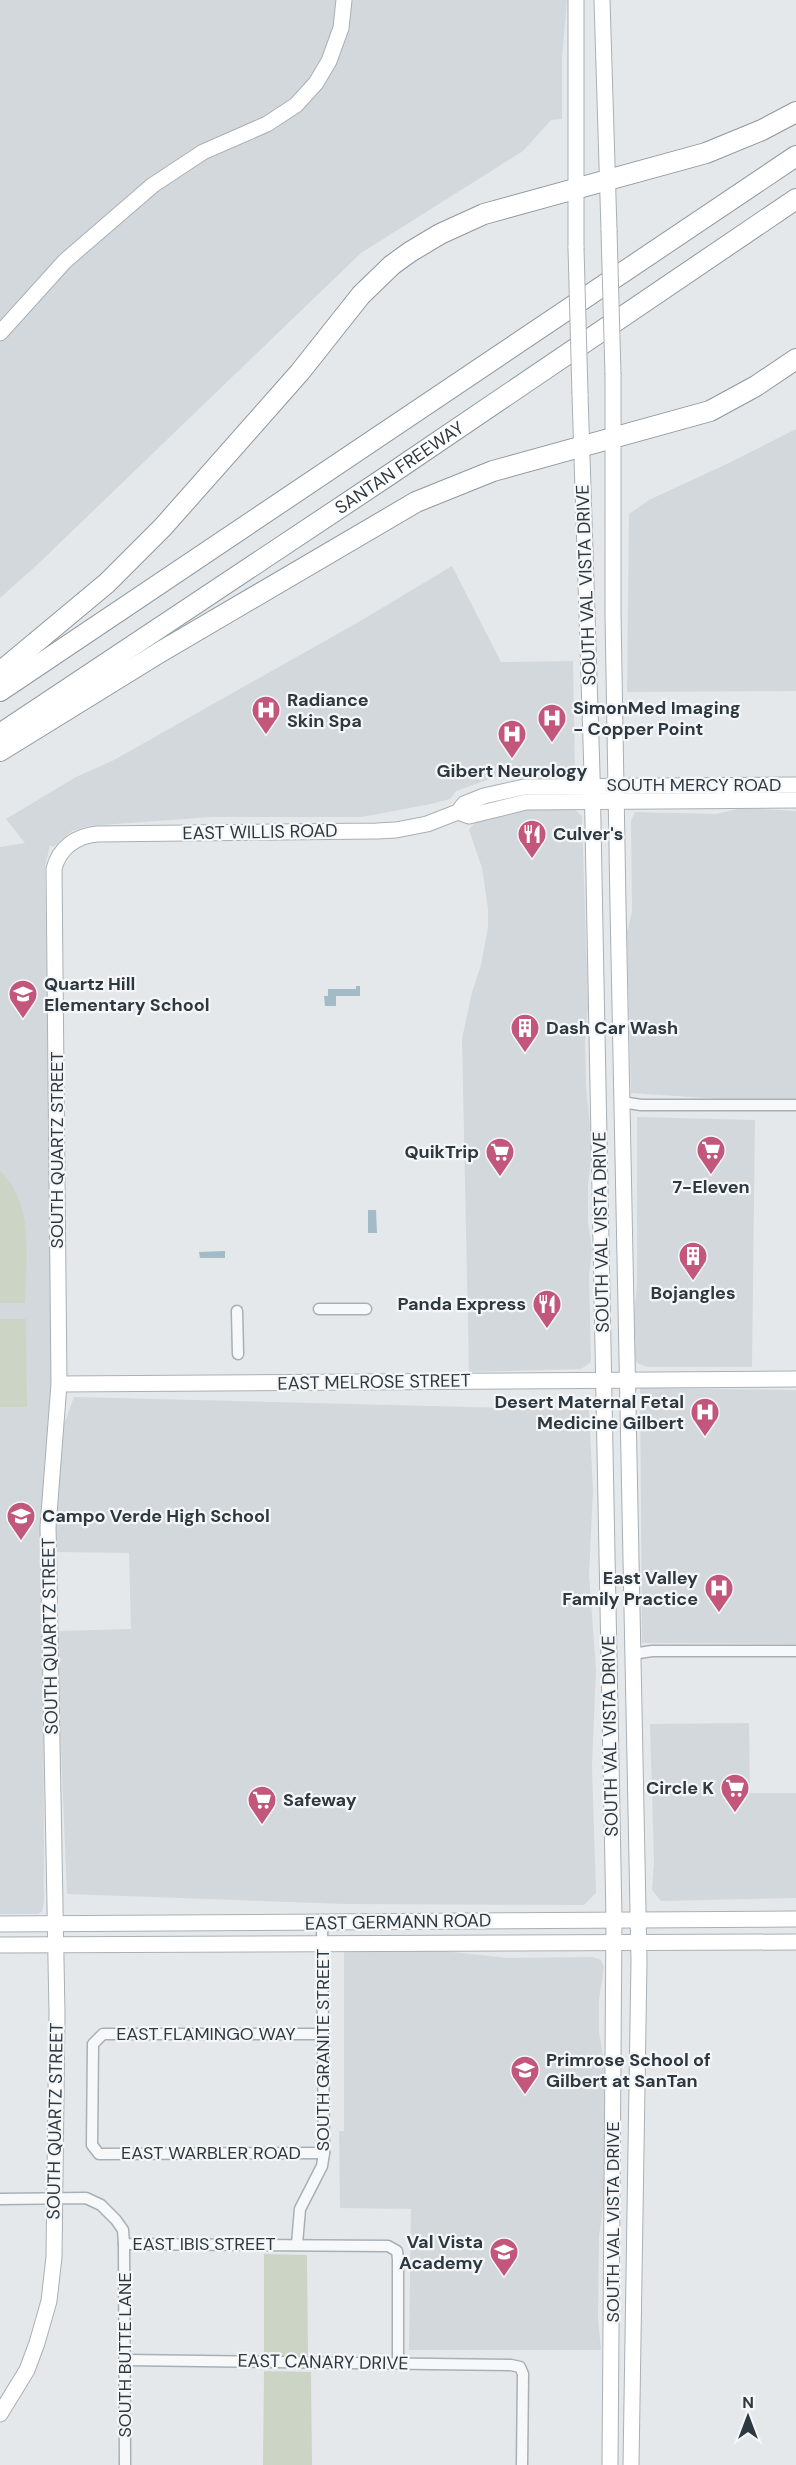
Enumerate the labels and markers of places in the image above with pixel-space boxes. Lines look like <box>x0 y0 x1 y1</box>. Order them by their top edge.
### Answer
place label: Radiance Skin Spa <box>287 688 369 733</box>
hospital icon: Radiance Skin Spa <box>250 694 282 736</box>
place label: SimonMed Imaging - Copper Point <box>573 696 741 741</box>
hospital icon: SimonMed Imaging - Copper Point <box>536 702 568 744</box>
hospital icon: Gibert Neurology <box>496 718 528 760</box>
place label: Gibert Neurology <box>436 759 588 783</box>
restaurant icon: Culver's <box>516 818 548 860</box>
place label: Culver's <box>553 822 623 846</box>
place label: Quartz Hill Elementary School <box>44 972 210 1017</box>
school or university icon: Quartz Hill Elementary School <box>7 978 39 1020</box>
building icon: Dash Car Wash <box>509 1012 541 1054</box>
place label: Dash Car Wash <box>546 1016 678 1040</box>
supermarket icon: 7-Eleven <box>695 1134 727 1176</box>
supermarket icon: QuikTrip <box>484 1136 516 1178</box>
place label: QuikTrip <box>404 1140 479 1164</box>
place label: 7-Eleven <box>672 1175 750 1199</box>
building icon: Bojangles <box>677 1240 709 1282</box>
place label: Bojangles <box>651 1281 736 1305</box>
restaurant icon: Panda Express <box>531 1288 563 1330</box>
place label: Panda Express <box>398 1292 526 1316</box>
place label: Desert Maternal Fetal Medicine Gilbert <box>494 1390 684 1435</box>
hospital icon: Desert Maternal Fetal Medicine Gilbert <box>689 1396 721 1438</box>
school or university icon: Campo Verde High School <box>5 1500 37 1542</box>
place label: Campo Verde High School <box>42 1504 270 1528</box>
place label: East Valley Family Practice <box>562 1566 698 1611</box>
hospital icon: East Valley Family Practice <box>703 1572 735 1614</box>
supermarket icon: Circle K <box>719 1772 751 1814</box>
place label: Circle K <box>646 1776 714 1800</box>
supermarket icon: Safeway <box>246 1784 278 1826</box>
place label: Safeway <box>283 1788 357 1812</box>
place label: Primrose School of Gilbert at SanTan <box>546 2048 711 2093</box>
school or university icon: Primrose School of Gilbert at SanTan <box>509 2054 541 2096</box>
place label: Val Vista Academy <box>399 2230 483 2275</box>
school or university icon: Val Vista Academy <box>488 2236 520 2278</box>

